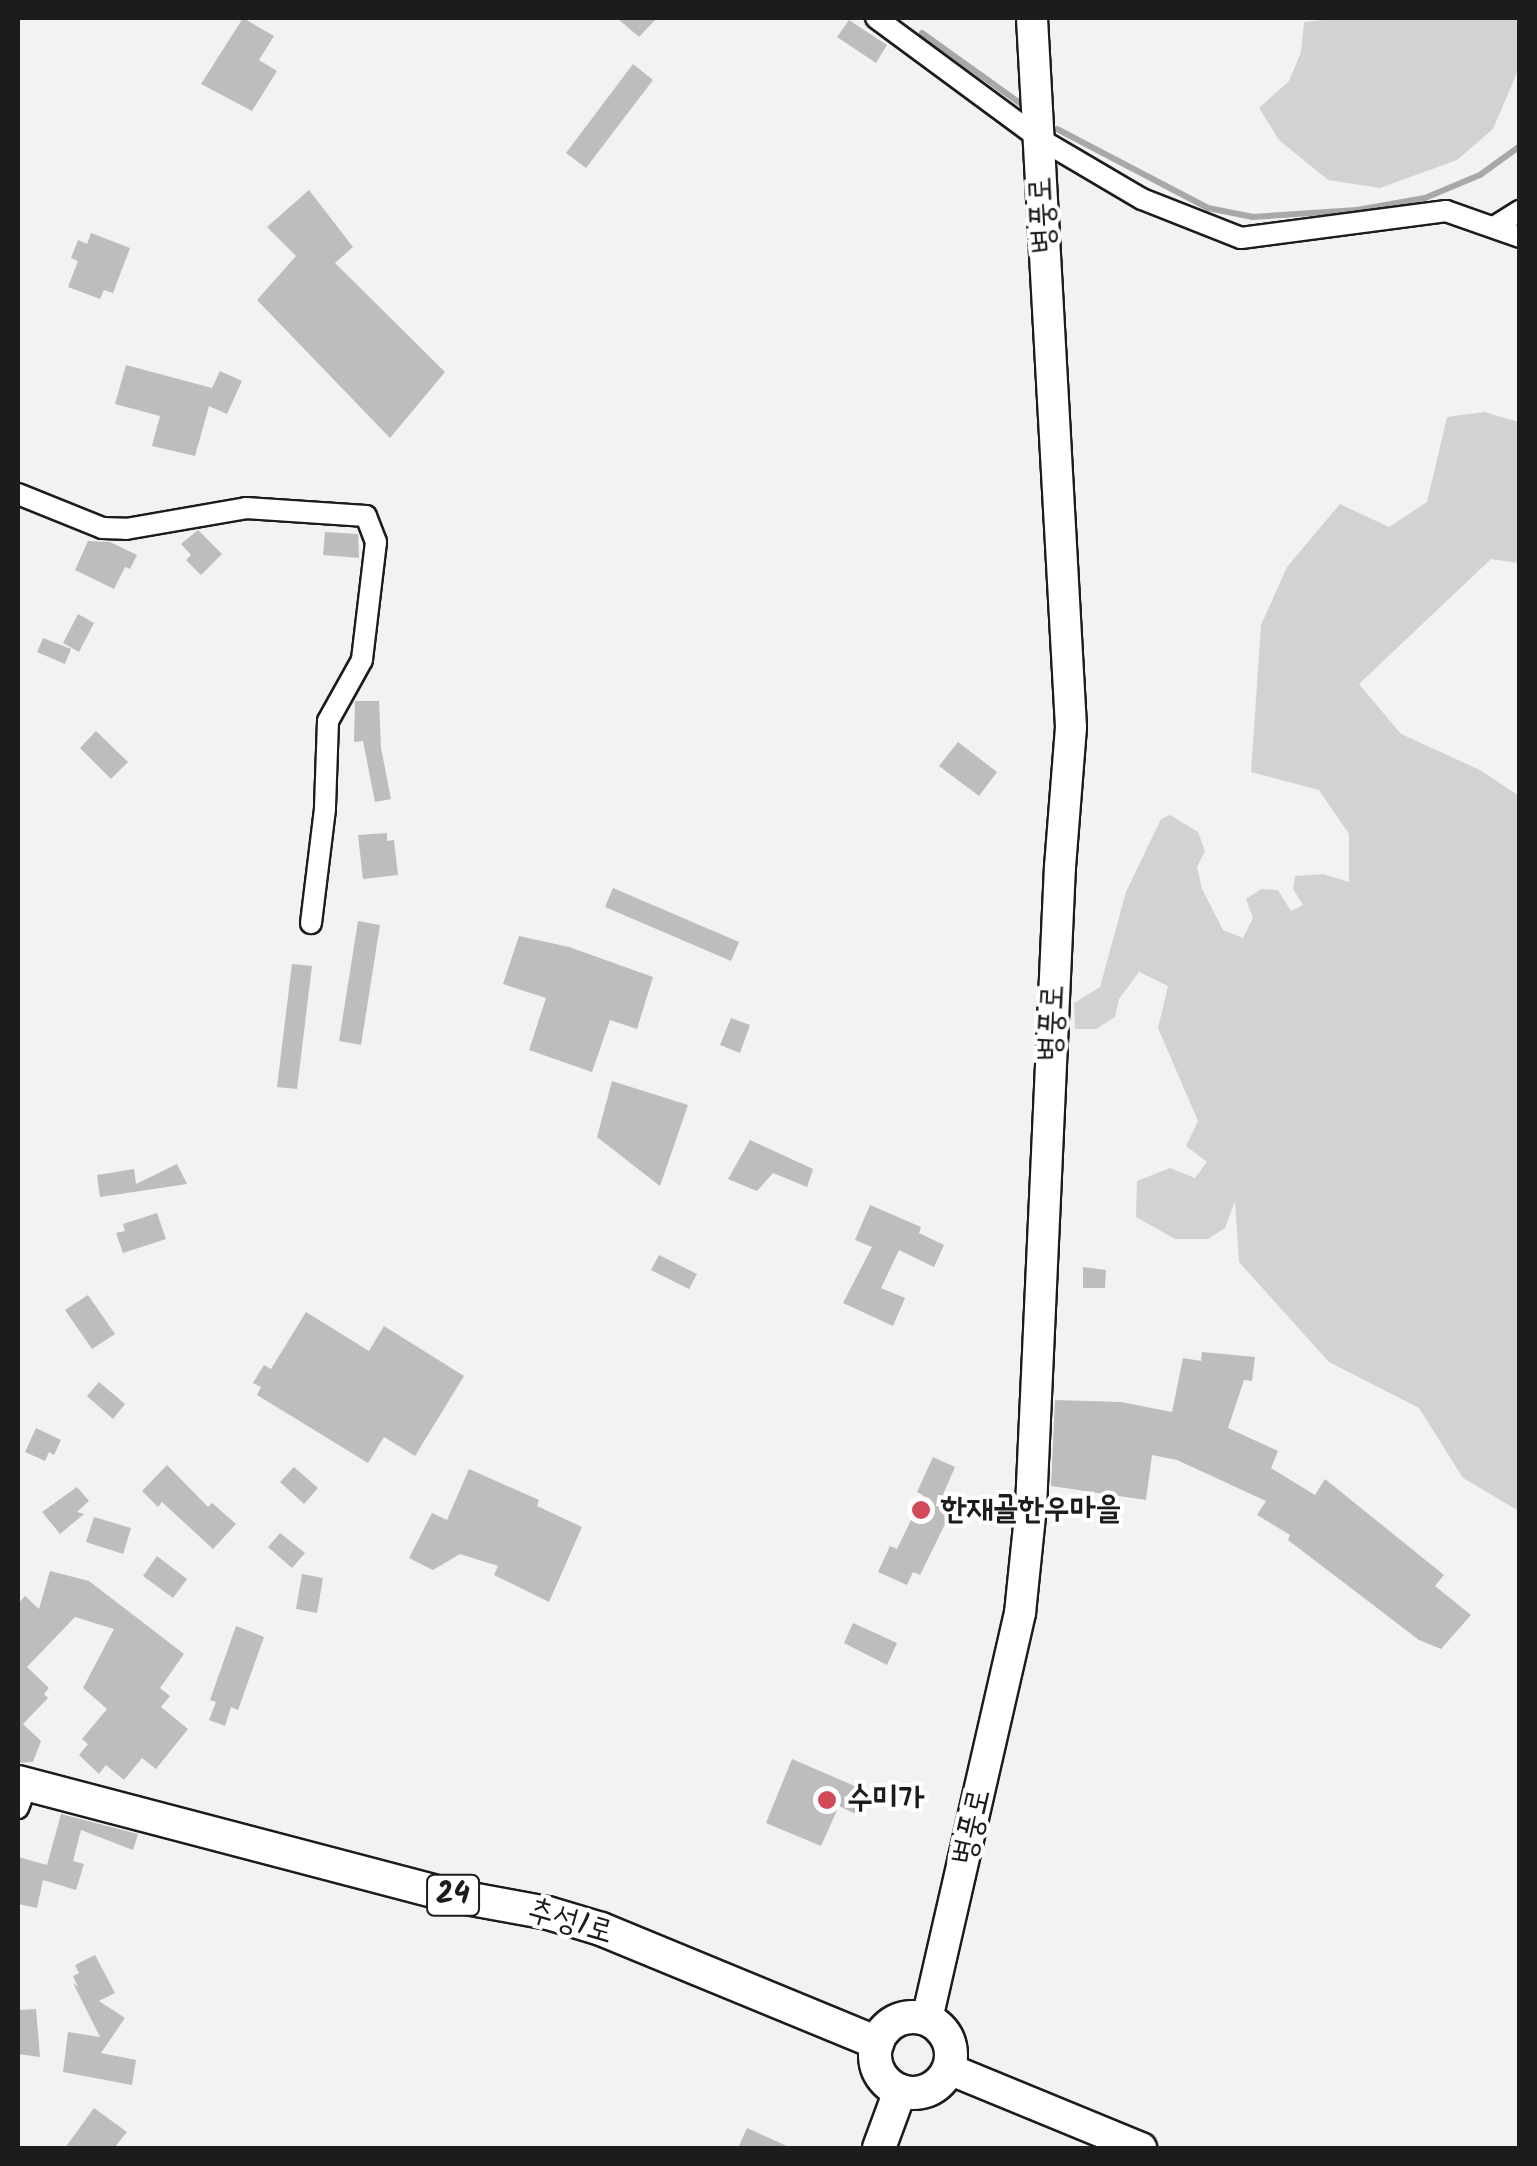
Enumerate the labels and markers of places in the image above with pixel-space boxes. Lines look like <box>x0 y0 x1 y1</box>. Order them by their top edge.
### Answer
place label: 한재골한우마을 <box>941 1491 1121 1529</box>
marker: 한재골한우마을 <box>910 1499 932 1521</box>
place label: 수미가 <box>847 1781 924 1819</box>
marker: 수미가 <box>816 1789 838 1811</box>

